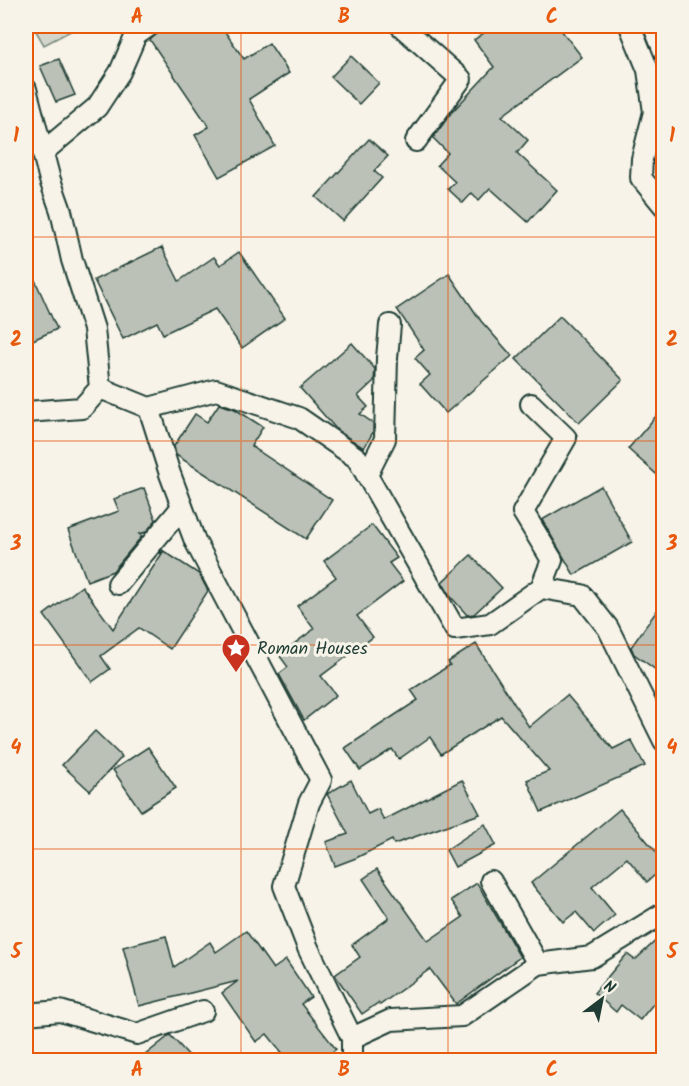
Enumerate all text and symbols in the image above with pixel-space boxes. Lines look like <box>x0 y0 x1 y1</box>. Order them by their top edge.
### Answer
text: A <box>131 2 143 34</box>
text: B <box>338 2 350 34</box>
text: C <box>546 2 558 34</box>
text: 1 <box>13 121 19 153</box>
text: 1 <box>669 121 675 153</box>
text: 2 <box>10 325 22 357</box>
text: 2 <box>666 325 678 357</box>
text: 3 <box>10 529 22 561</box>
text: 3 <box>666 529 678 561</box>
place icon: Roman Houses <box>220 632 252 674</box>
place label: Roman Houses <box>257 635 368 664</box>
text: 4 <box>11 733 22 765</box>
text: 4 <box>667 733 678 765</box>
text: 5 <box>10 937 23 969</box>
text: 5 <box>666 937 679 969</box>
north arrow <box>572 969 632 1029</box>
text: N <box>598 974 620 1001</box>
text: A <box>131 1055 143 1086</box>
text: B <box>338 1055 350 1086</box>
text: C <box>546 1055 558 1086</box>

